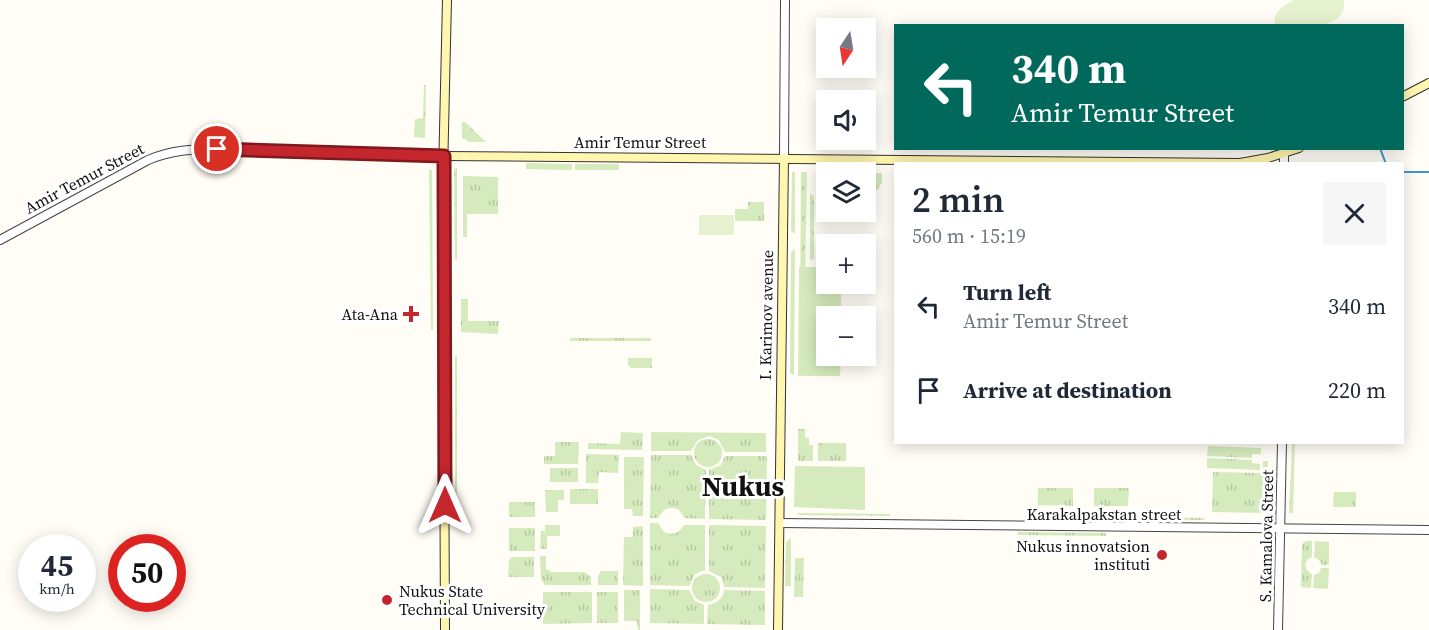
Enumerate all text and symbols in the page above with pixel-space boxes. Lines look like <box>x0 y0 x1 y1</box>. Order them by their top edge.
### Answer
north arrow <box>816 18 876 78</box>
map controls <box>816 18 876 366</box>
text: 340 m <box>1011 39 1126 97</box>
icon: left <box>912 48 990 126</box>
button: sound <box>816 90 876 150</box>
text: Amir Temur Street <box>1011 94 1234 131</box>
pin <box>191 123 242 174</box>
street label: Amir Temur Street <box>574 131 707 153</box>
icon: arrive <box>200 132 233 165</box>
street label: Amir Temur Street <box>20 137 148 219</box>
button: layers <box>816 162 876 222</box>
text: 2 min <box>912 175 1004 224</box>
button: close <box>1323 182 1386 245</box>
text: 560 m · 15:19 <box>912 222 1026 250</box>
button: + <box>816 234 876 294</box>
street label: I. Karimov avenue <box>754 250 778 380</box>
text: Turn left <box>963 277 1051 307</box>
icon: left <box>912 290 945 323</box>
text: 340 m <box>1328 291 1386 321</box>
place label: Ata-Ana <box>342 303 399 325</box>
marker: Ata-Ana <box>402 305 420 323</box>
button: − <box>816 306 876 366</box>
text: Amir Temur Street <box>963 307 1128 335</box>
icon: arrive <box>912 374 945 407</box>
text: Arrive at destination <box>963 375 1172 405</box>
text: 220 m <box>1328 375 1386 405</box>
district label: Nukus <box>702 467 785 505</box>
street label: S. Kamalova Street <box>1254 469 1278 602</box>
position arrow <box>413 473 477 537</box>
street label: Karakalpakstan street <box>1027 503 1182 525</box>
speed limit sign: 50 <box>108 534 186 612</box>
place label: Nukus innovatsion instituti <box>1016 535 1150 575</box>
text: 45 <box>41 545 73 586</box>
marker: Nukus innovatsion instituti <box>1155 548 1169 562</box>
text: km/h <box>39 578 75 599</box>
place label: Nukus State Technical University <box>399 580 546 620</box>
marker: Nukus State Technical University <box>380 593 394 607</box>

